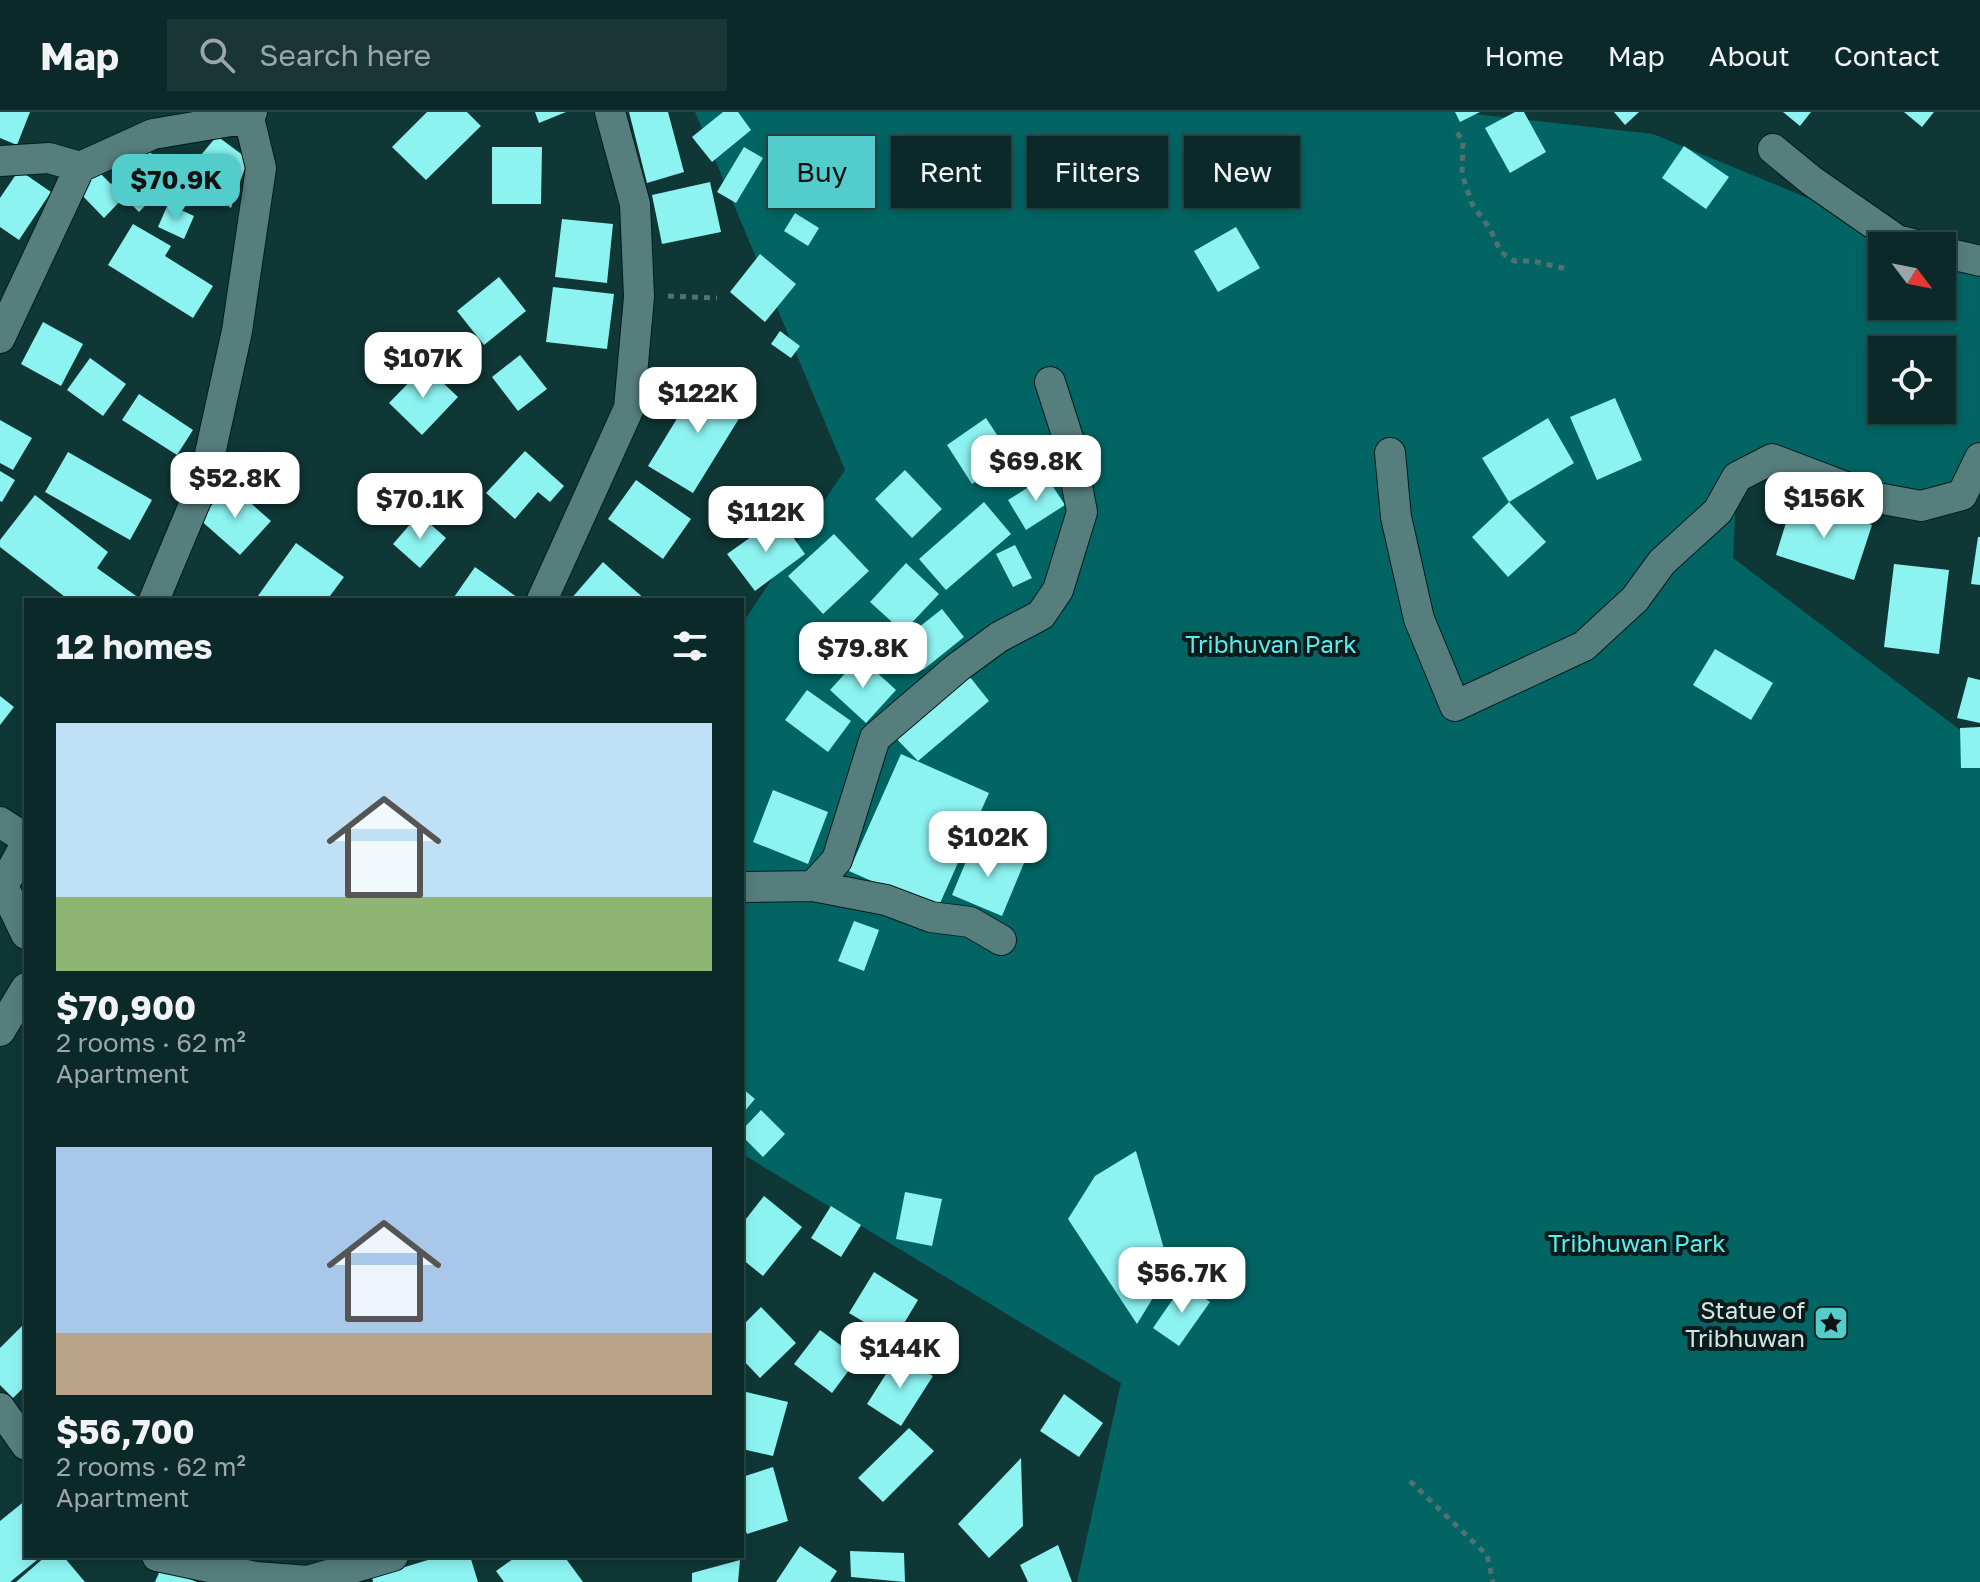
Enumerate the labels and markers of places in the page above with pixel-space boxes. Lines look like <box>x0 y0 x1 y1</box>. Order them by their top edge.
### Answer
pin: $70.9K <box>111 154 241 222</box>
pin: $107K <box>367 332 479 400</box>
pin: $122K <box>642 367 754 435</box>
pin: $69.8K <box>971 435 1101 503</box>
pin: $52.8K <box>170 452 300 520</box>
pin: $156K <box>1768 472 1880 540</box>
pin: $70.1K <box>355 473 485 541</box>
pin: $112K <box>710 486 822 554</box>
pin: $79.8K <box>798 622 928 690</box>
pin: $102K <box>932 811 1044 879</box>
pin: $56.7K <box>1117 1247 1247 1315</box>
place label: Statue of Tribhuwan <box>1685 1295 1805 1352</box>
place icon: Statue of Tribhuwan <box>1812 1304 1850 1342</box>
pin: $144K <box>844 1322 956 1390</box>

